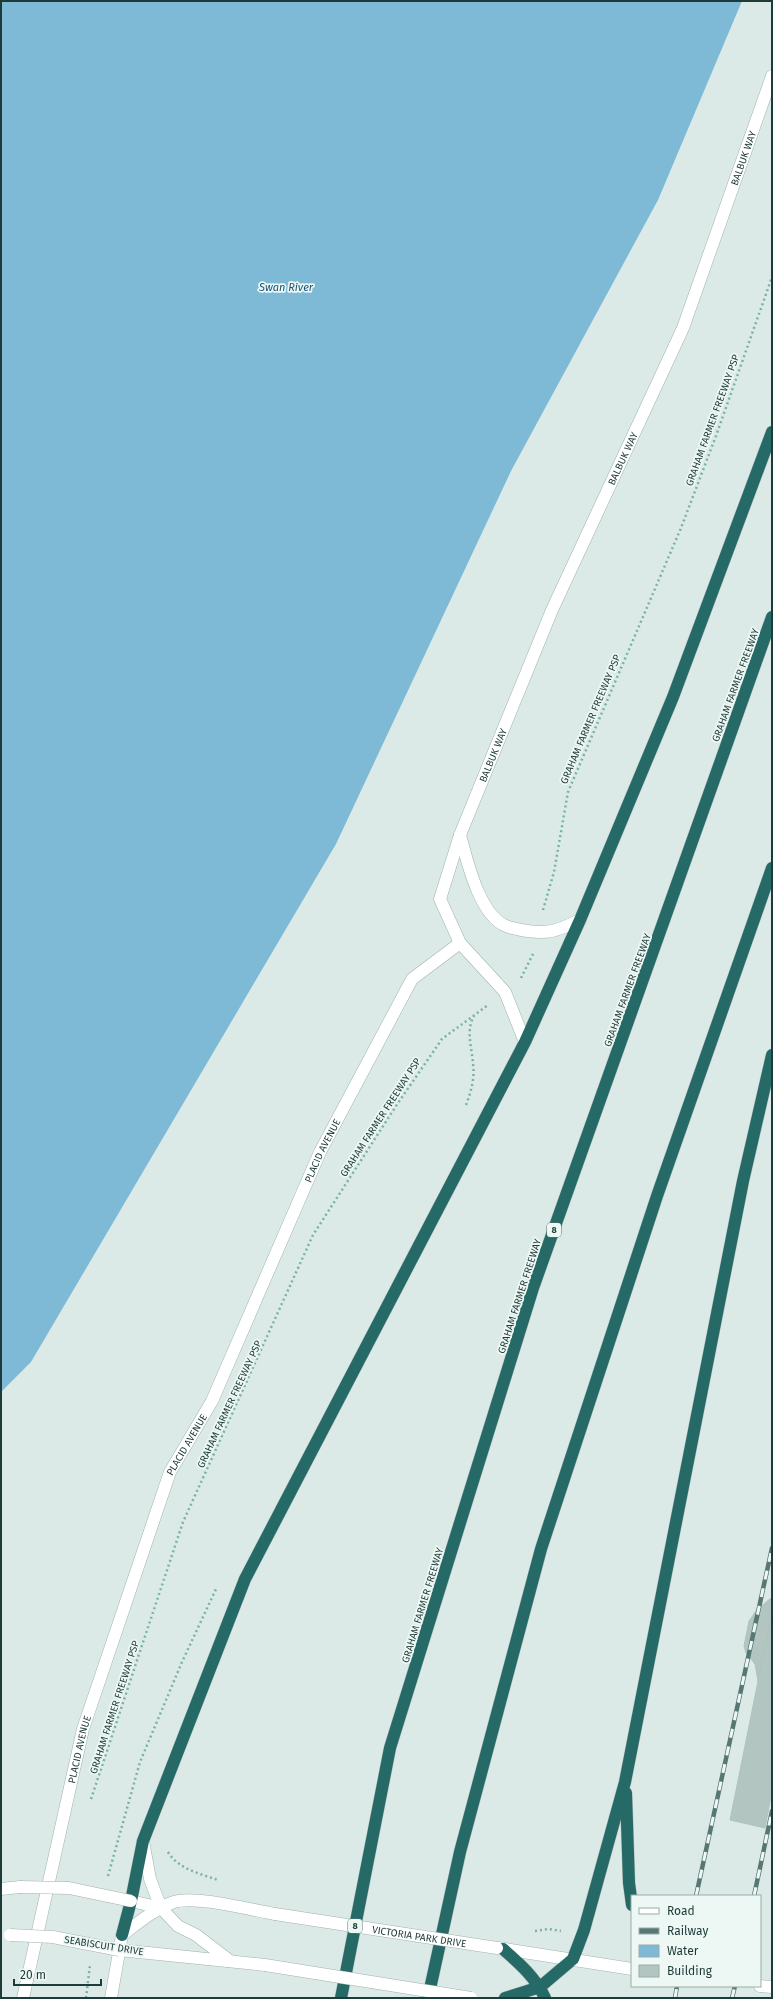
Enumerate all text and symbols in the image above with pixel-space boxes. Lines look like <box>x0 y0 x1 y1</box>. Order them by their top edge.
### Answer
street label: BALBUK WAY <box>729 129 759 187</box>
water label: Swan River <box>258 281 314 294</box>
street label: GRAHAM FARMER FREEWAY PSP <box>683 353 742 488</box>
street label: BALBUK WAY <box>606 430 641 487</box>
street label: GRAHAM FARMER FREEWAY <box>710 627 762 744</box>
street label: GRAHAM FARMER FREEWAY PSP <box>558 653 624 786</box>
street label: BALBUK WAY <box>477 726 510 784</box>
street label: GRAHAM FARMER FREEWAY <box>602 932 654 1049</box>
street label: GRAHAM FARMER FREEWAY PSP <box>338 1056 424 1179</box>
street label: PLACID AVENUE <box>302 1117 343 1185</box>
road number: 8 <box>547 1223 561 1237</box>
street label: GRAHAM FARMER FREEWAY <box>496 1237 544 1355</box>
street label: GRAHAM FARMER FREEWAY PSP <box>195 1339 265 1470</box>
street label: PLACID AVENUE <box>164 1412 210 1478</box>
street label: GRAHAM FARMER FREEWAY <box>400 1546 446 1664</box>
street label: GRAHAM FARMER FREEWAY PSP <box>88 1639 142 1775</box>
street label: PLACID AVENUE <box>66 1714 94 1785</box>
legend <box>631 1895 761 1987</box>
text: Road <box>667 1904 695 1918</box>
road number: 8 <box>348 1919 362 1933</box>
street label: VICTORIA PARK DRIVE <box>371 1924 467 1950</box>
text: Railway <box>667 1924 708 1938</box>
street label: SEABISCUIT DRIVE <box>63 1934 144 1958</box>
text: Water <box>667 1944 699 1958</box>
scale bar <box>14 1961 101 1987</box>
text: Building <box>667 1964 713 1978</box>
text: 20 m <box>20 1968 46 1982</box>

